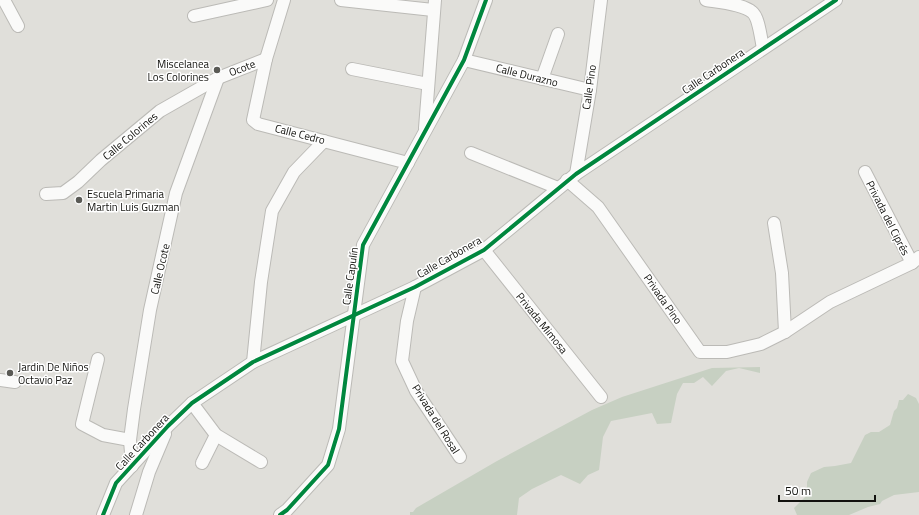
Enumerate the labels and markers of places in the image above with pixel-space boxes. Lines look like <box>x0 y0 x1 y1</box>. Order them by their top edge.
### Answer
place label: Miscelanea Los Colorines <box>148 56 209 85</box>
marker: Miscelanea Los Colorines <box>212 65 222 75</box>
place label: Escuela Primaria Martin Luis Guzman <box>87 186 179 215</box>
marker: Escuela Primaria Martin Luis Guzman <box>74 195 84 205</box>
place label: Jardin De Niños Octavio Paz <box>18 359 89 388</box>
marker: Jardin De Niños Octavio Paz <box>5 368 15 378</box>

